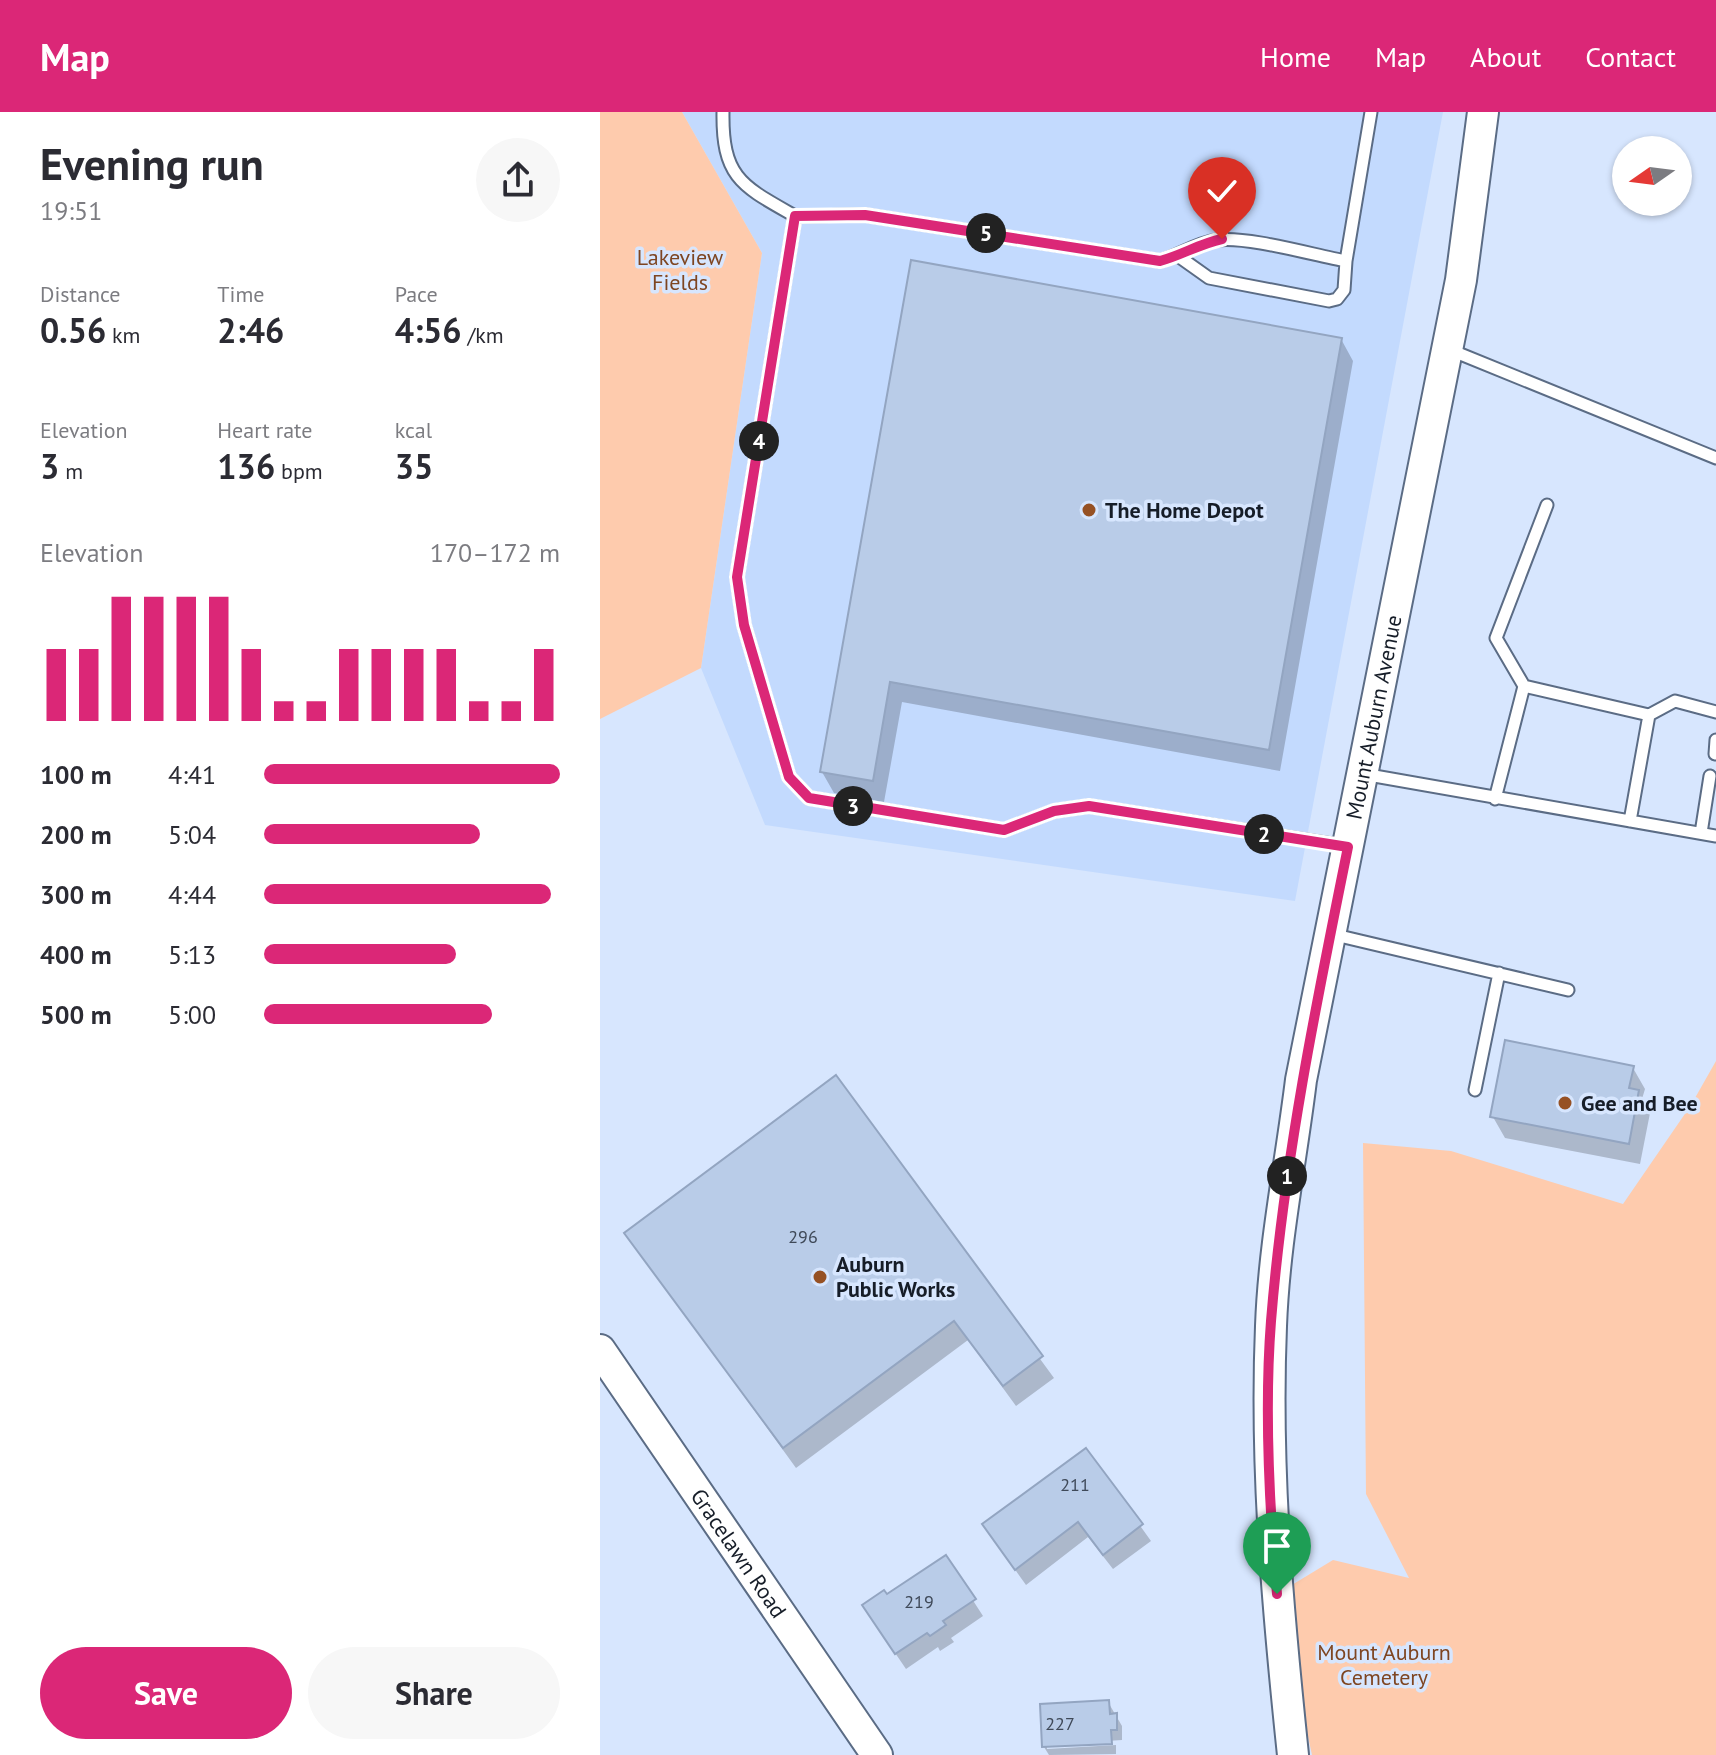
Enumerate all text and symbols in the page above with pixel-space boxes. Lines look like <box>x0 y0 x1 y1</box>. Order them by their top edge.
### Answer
text: Map <box>40 32 110 81</box>
text: Home <box>1260 38 1331 75</box>
text: Map <box>1375 38 1426 75</box>
text: About <box>1470 38 1541 75</box>
text: Contact <box>1585 38 1676 75</box>
text: Evening run <box>40 135 264 192</box>
north arrow <box>1612 136 1692 216</box>
map controls <box>1612 136 1692 216</box>
button: share <box>476 138 560 222</box>
pin <box>1188 157 1256 239</box>
icon: check <box>1200 169 1244 213</box>
text: 19:51 <box>40 194 102 227</box>
pin: 5 <box>966 213 1006 253</box>
text: 5 <box>980 219 992 247</box>
park label: Lakeview Fields <box>637 243 723 296</box>
text: Distance <box>40 280 121 308</box>
text: Time <box>217 280 264 308</box>
text: Pace <box>395 280 438 308</box>
text: 0.56 <box>40 308 106 352</box>
text: 2:46 <box>217 308 284 352</box>
text: 4:56 <box>395 308 462 352</box>
text: km <box>106 321 140 349</box>
text: /km <box>462 321 504 349</box>
text: Elevation <box>40 416 128 444</box>
text: Heart rate <box>217 416 312 444</box>
text: kcal <box>395 416 432 444</box>
pin: 4 <box>739 421 779 461</box>
text: 4 <box>753 427 765 455</box>
text: 3 <box>40 444 59 488</box>
text: 136 <box>217 444 275 488</box>
text: 35 <box>395 444 433 488</box>
text: m <box>59 457 83 485</box>
text: bpm <box>275 457 323 485</box>
place label: The Home Depot <box>1105 496 1264 524</box>
marker: The Home Depot <box>1080 501 1098 519</box>
text: Elevation <box>40 536 144 569</box>
text: 170–172 m <box>430 536 560 569</box>
street label: Mount Auburn Avenue <box>1339 612 1408 822</box>
text: 100 m <box>40 758 112 791</box>
text: 4:41 <box>168 758 216 791</box>
pin: 3 <box>833 786 873 826</box>
text: 3 <box>847 792 859 820</box>
pin: 2 <box>1244 814 1284 854</box>
text: 200 m <box>40 818 112 851</box>
text: 5:04 <box>168 818 216 851</box>
text: 2 <box>1258 820 1270 848</box>
text: 300 m <box>40 878 112 911</box>
text: 4:44 <box>168 878 216 911</box>
text: 400 m <box>40 938 112 971</box>
text: 5:13 <box>168 938 216 971</box>
text: 500 m <box>40 998 112 1031</box>
text: 5:00 <box>168 998 216 1031</box>
place label: Gee and Bee <box>1581 1089 1698 1117</box>
marker: Gee and Bee <box>1556 1094 1574 1112</box>
pin: 1 <box>1267 1156 1307 1196</box>
text: 1 <box>1281 1162 1293 1190</box>
house number: 296 <box>788 1225 818 1248</box>
place label: Auburn Public Works <box>836 1250 955 1303</box>
marker: Auburn Public Works <box>811 1268 829 1286</box>
house number: 211 <box>1060 1473 1090 1496</box>
street label: Gracelawn Road <box>685 1483 793 1623</box>
pin <box>1243 1512 1311 1594</box>
icon: arrive <box>1255 1524 1299 1568</box>
house number: 219 <box>904 1590 934 1613</box>
park label: Mount Auburn Cemetery <box>1317 1638 1451 1691</box>
button: Save <box>40 1647 292 1739</box>
button: Share <box>308 1647 560 1739</box>
house number: 227 <box>1045 1712 1075 1735</box>

